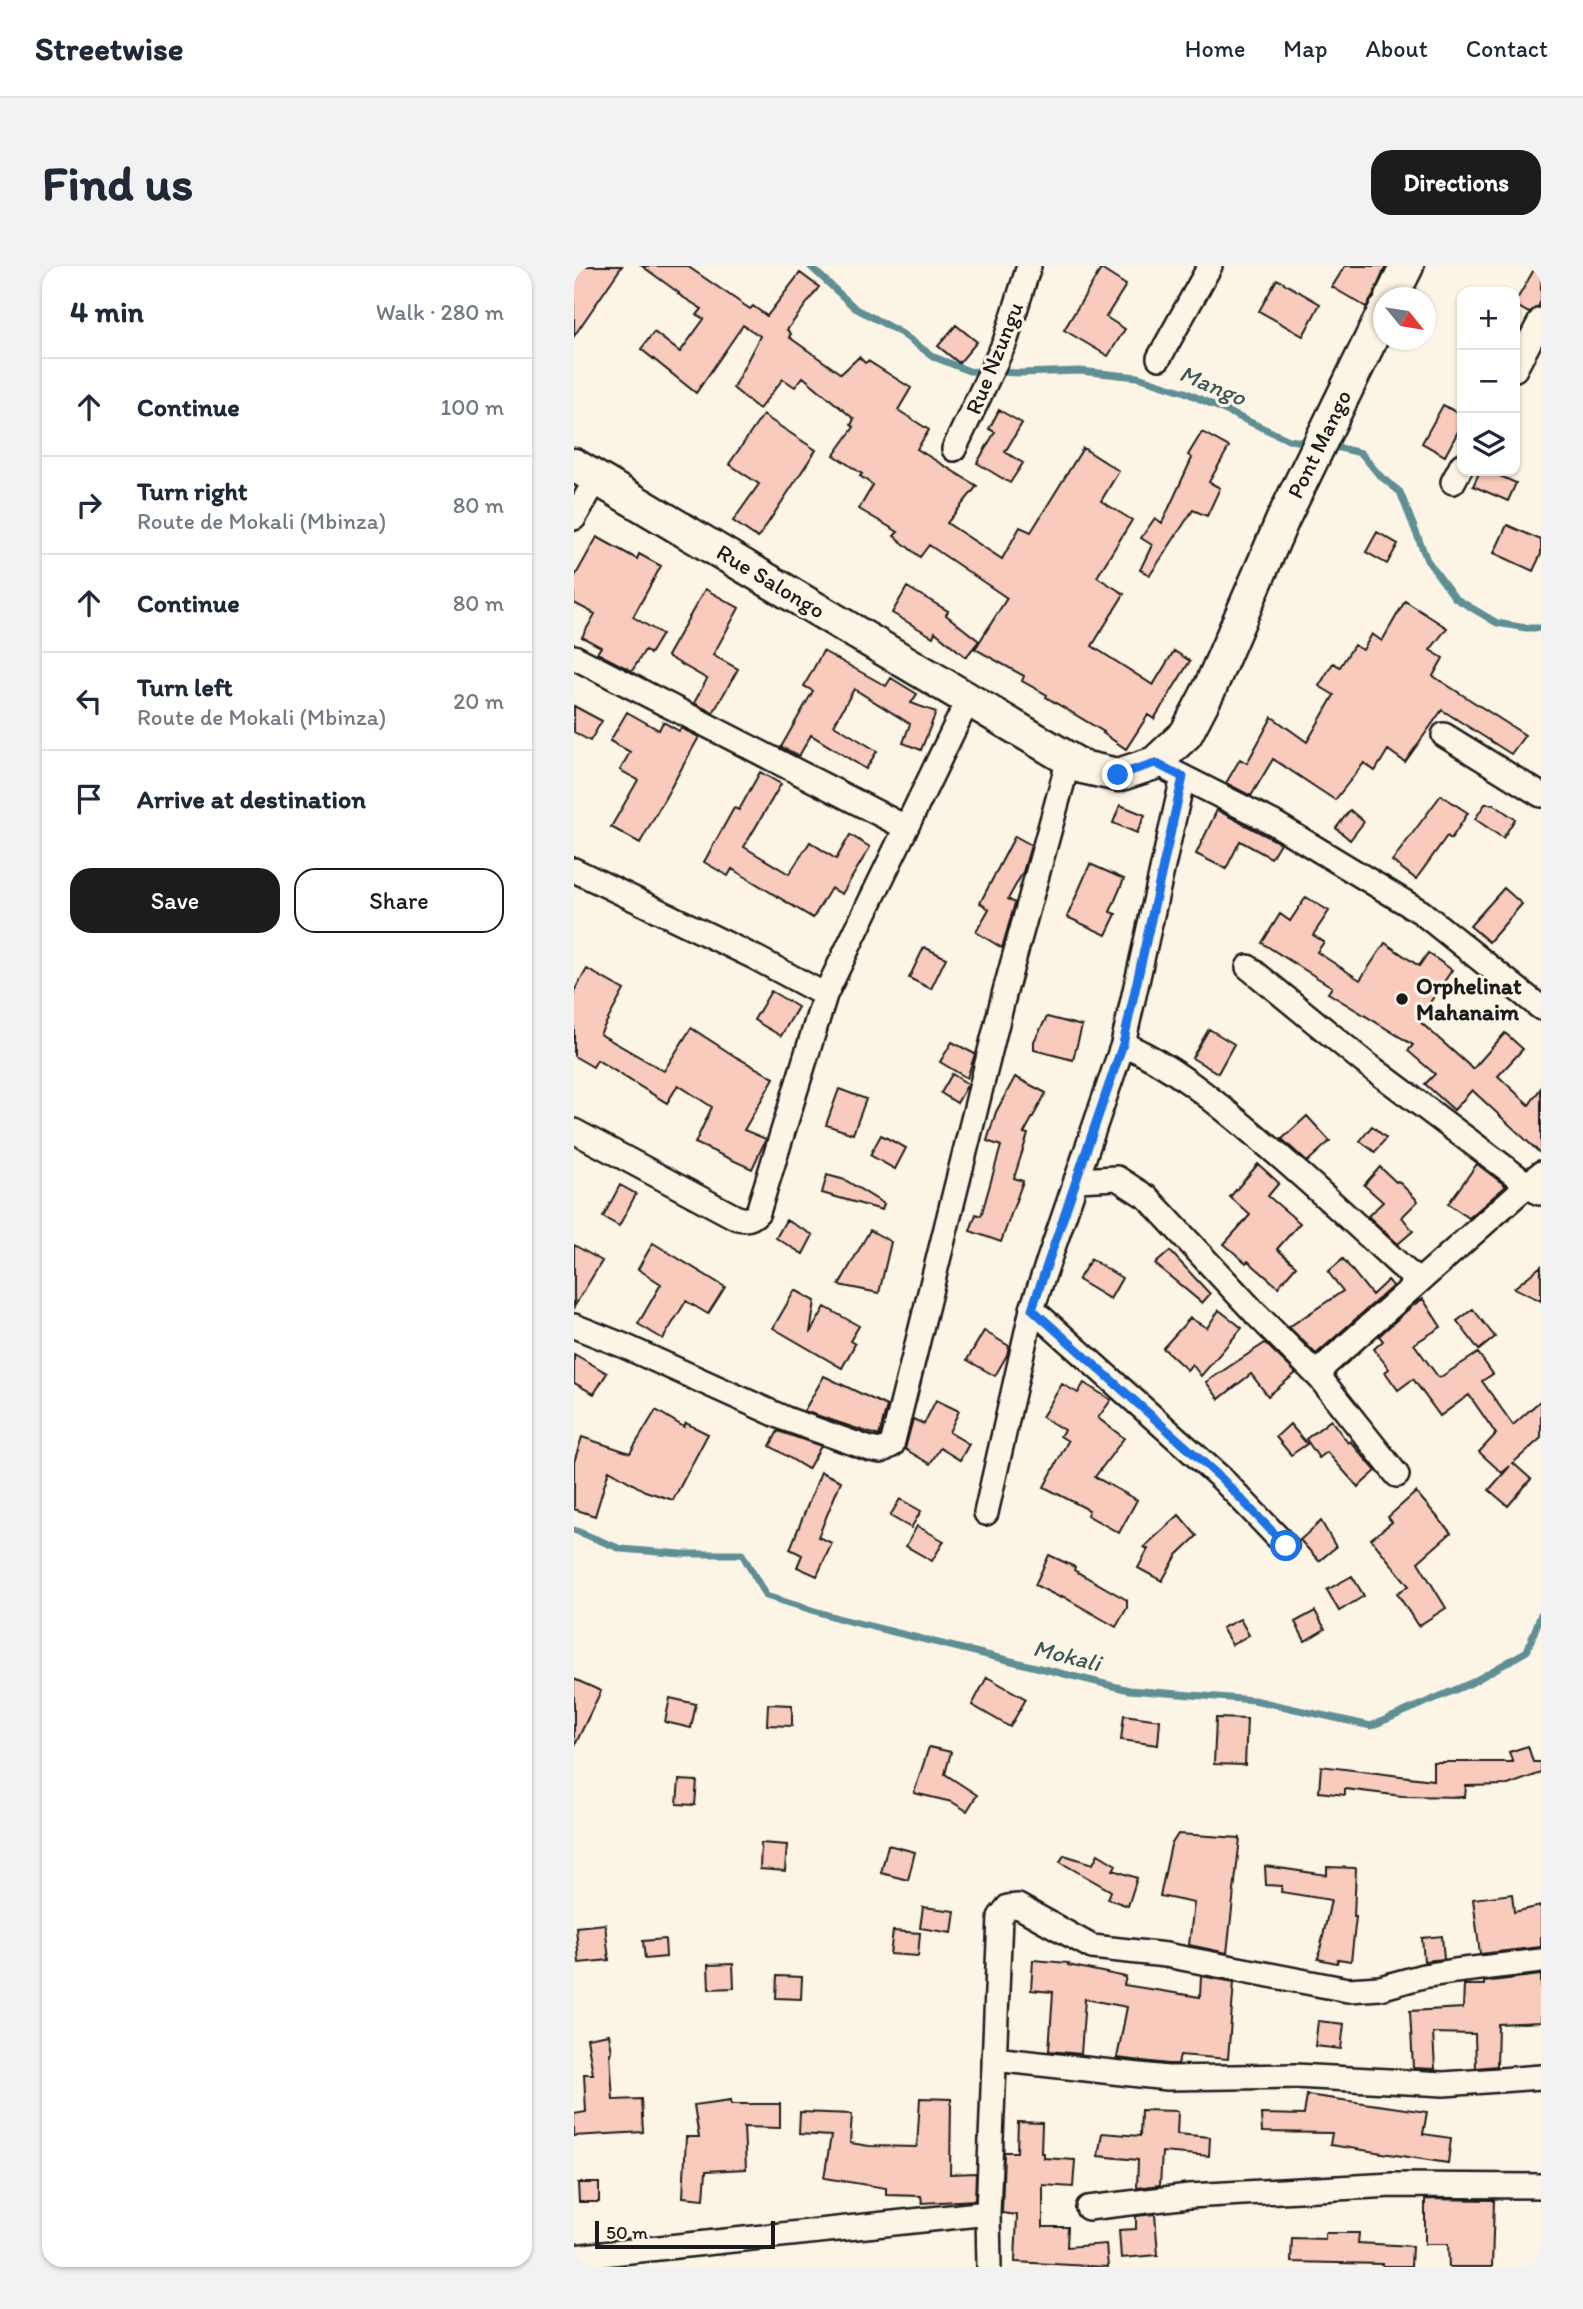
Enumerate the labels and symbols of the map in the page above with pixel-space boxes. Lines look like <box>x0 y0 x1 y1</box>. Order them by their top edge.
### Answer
north arrow <box>1373 287 1436 350</box>
street label: Rue Nzungu <box>959 298 1029 418</box>
water label: Mango <box>1175 358 1251 412</box>
street label: Pont Mango <box>1281 385 1357 503</box>
street label: Rue Salongo <box>712 538 830 624</box>
route end <box>1102 759 1133 790</box>
place label: Orphelinat Mahanaim <box>1416 972 1522 1026</box>
marker: Orphelinat Mahanaim <box>1394 991 1410 1007</box>
route start <box>1270 1530 1301 1561</box>
water label: Mokali <box>1030 1633 1106 1678</box>
scale bar <box>595 2218 775 2250</box>

